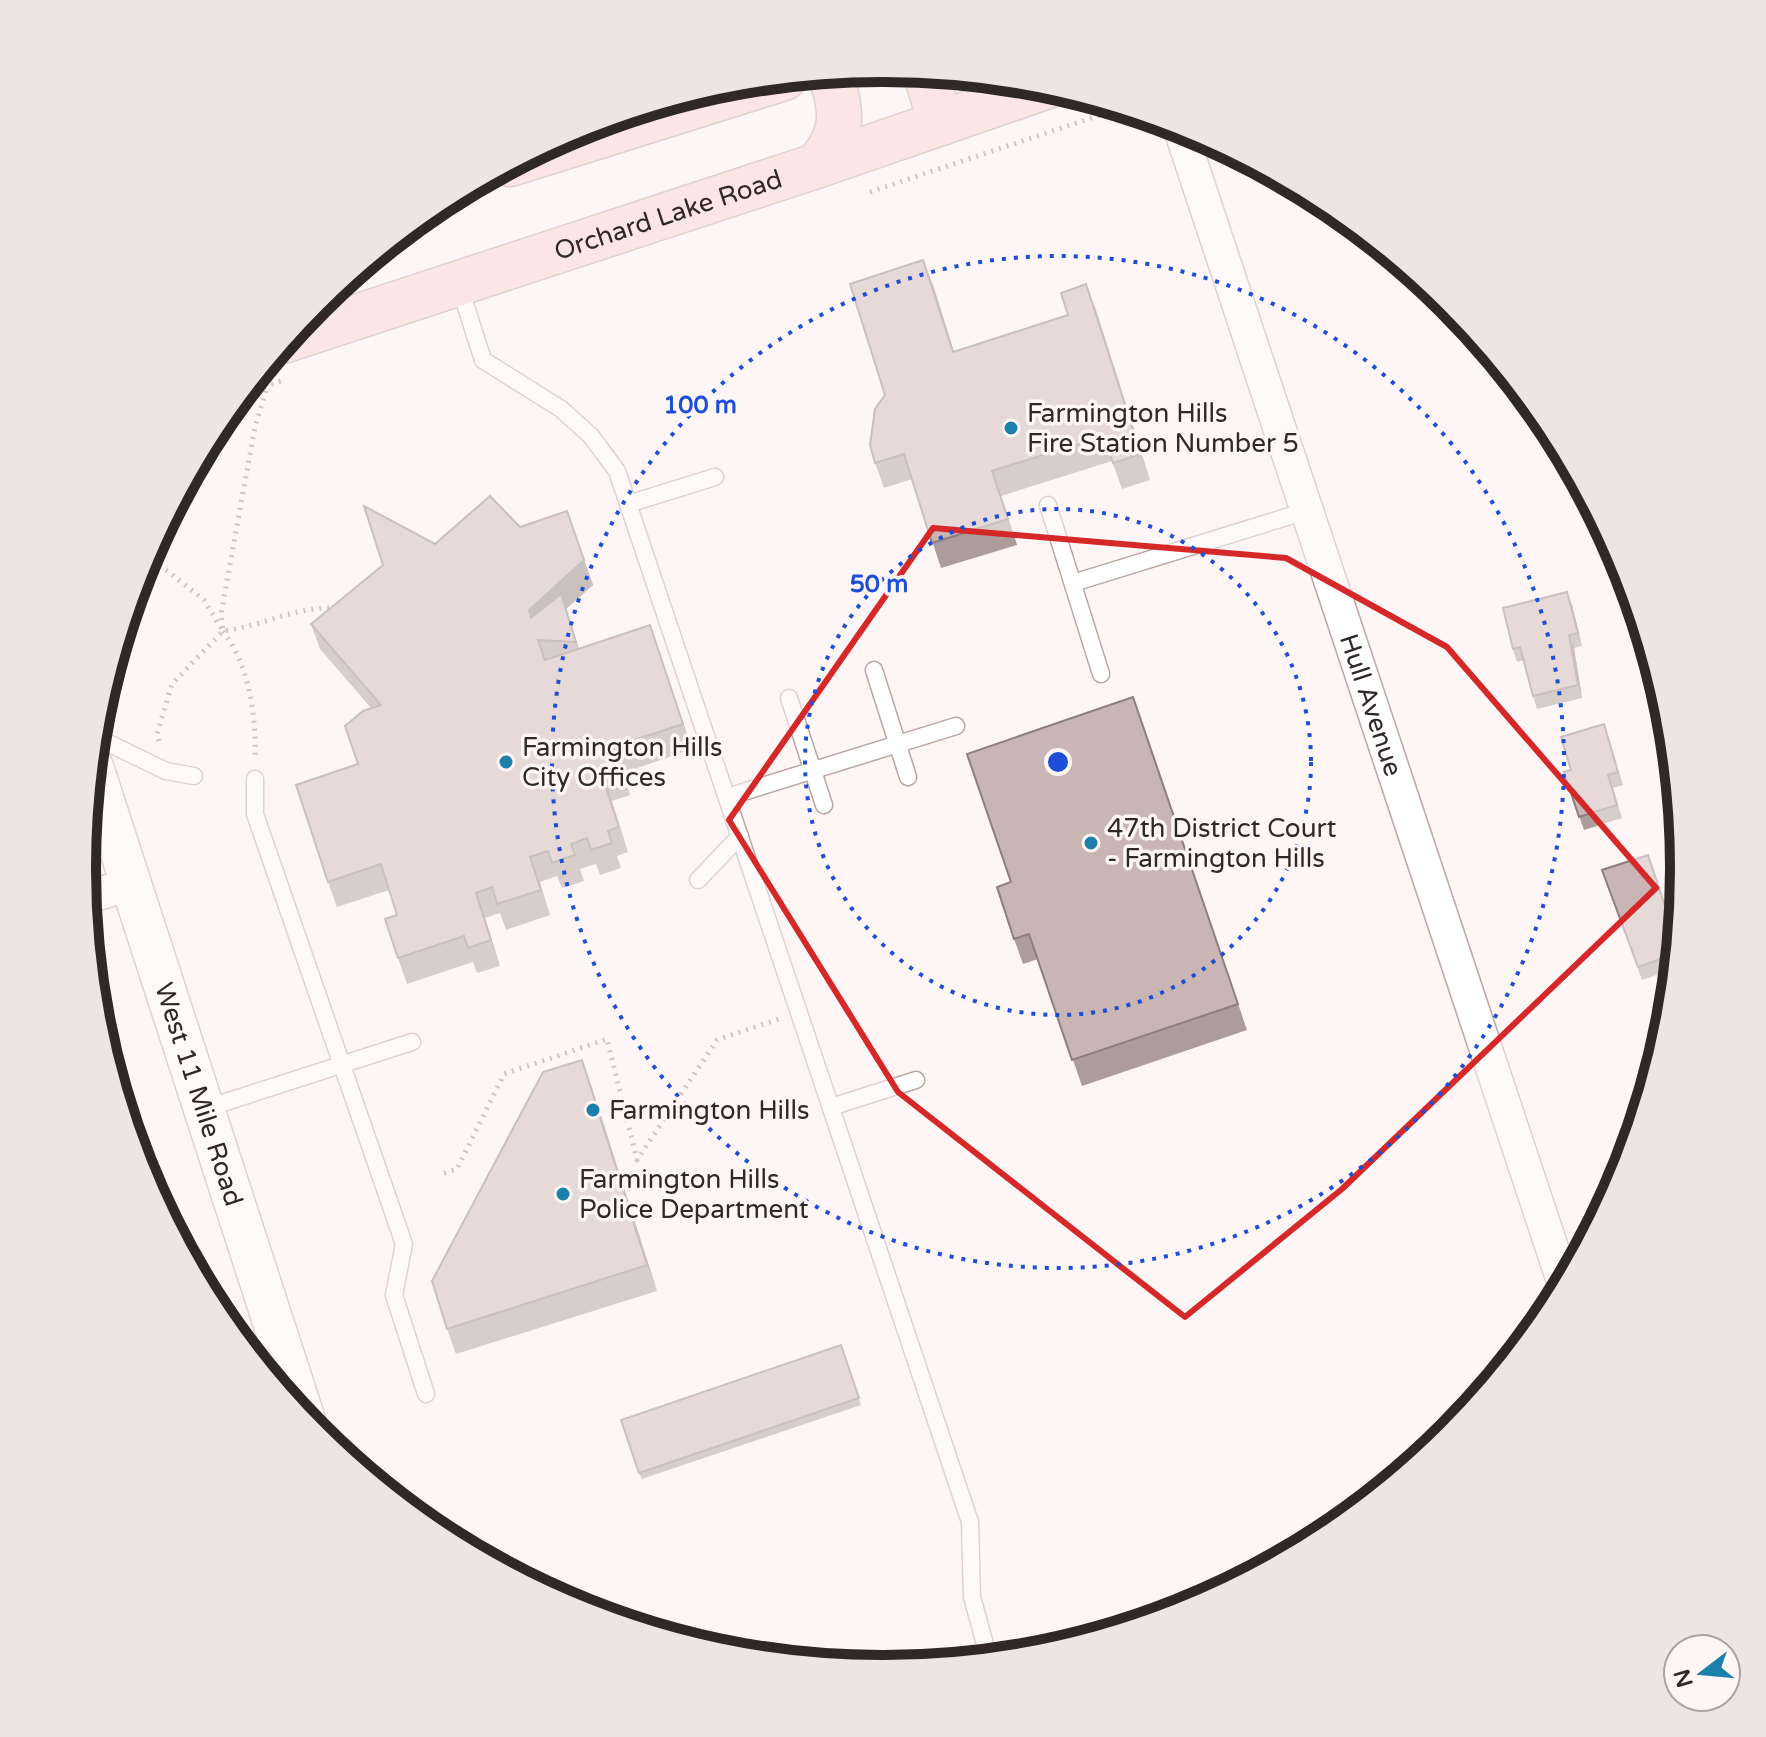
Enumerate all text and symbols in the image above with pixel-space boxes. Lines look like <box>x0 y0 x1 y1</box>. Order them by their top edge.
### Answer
street label: Orchard Lake Road <box>550 163 786 267</box>
text: 100 m <box>663 391 737 420</box>
place label: Farmington Hills Fire Station Number 5 <box>1027 398 1299 459</box>
marker: Farmington Hills Fire Station Number 5 <box>1002 419 1020 437</box>
text: 50 m <box>850 570 908 599</box>
street label: Hull Avenue <box>1333 630 1409 780</box>
place label: Farmington Hills City Offices <box>522 732 722 793</box>
centre of rings <box>1044 748 1072 776</box>
marker: Farmington Hills City Offices <box>497 753 515 771</box>
place label: 47th District Court - Farmington Hills <box>1107 813 1336 874</box>
marker: 47th District Court - Farmington Hills <box>1082 834 1100 852</box>
street label: West 11 Mile Road <box>148 979 249 1210</box>
place label: Farmington Hills <box>609 1095 809 1126</box>
marker: Farmington Hills <box>584 1101 602 1119</box>
place label: Farmington Hills Police Department <box>579 1164 809 1225</box>
marker: Farmington Hills Police Department <box>554 1185 572 1203</box>
north arrow <box>1662 1633 1742 1713</box>
text: N <box>1669 1666 1699 1690</box>

